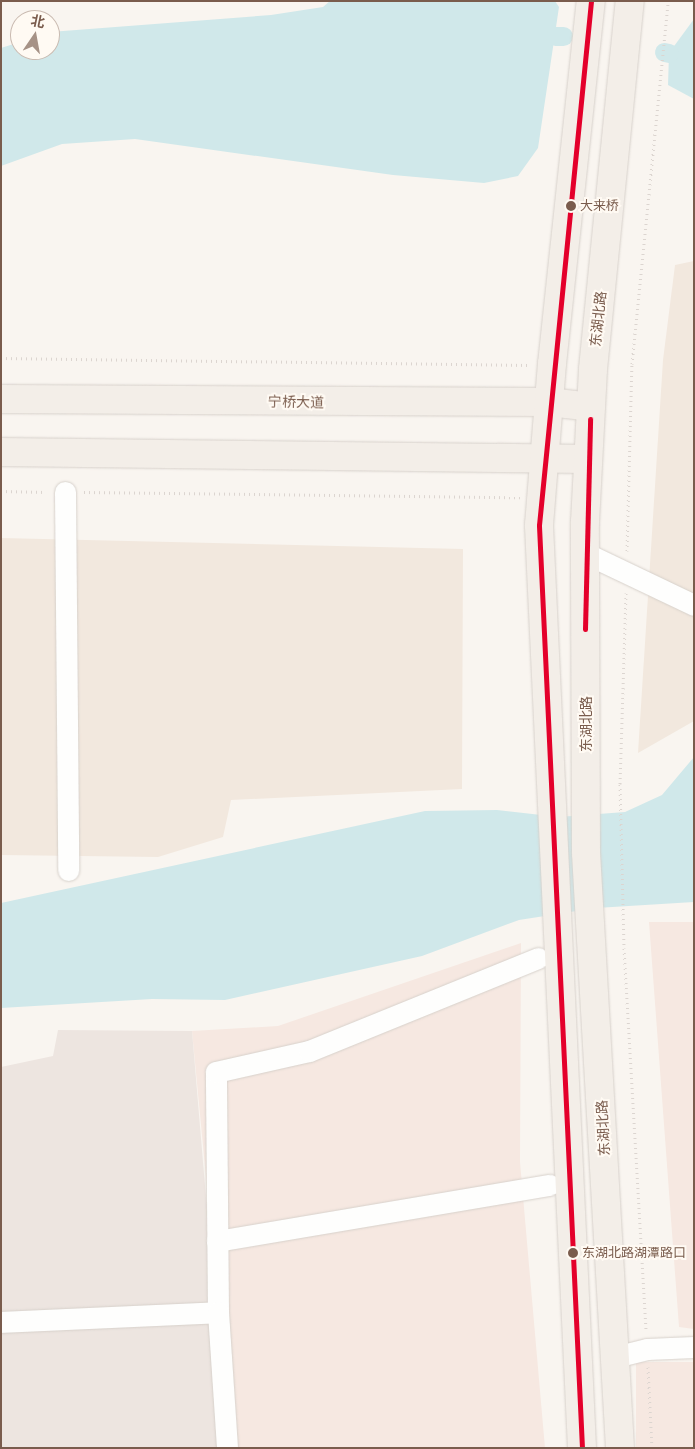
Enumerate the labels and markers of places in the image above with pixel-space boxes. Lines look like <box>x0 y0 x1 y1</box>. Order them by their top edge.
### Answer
place label: 大来桥 <box>580 198 619 214</box>
marker: 大来桥 <box>566 201 576 211</box>
place label: 东湖北路湖潭路口 <box>582 1245 686 1261</box>
marker: 东湖北路湖潭路口 <box>568 1248 578 1258</box>

